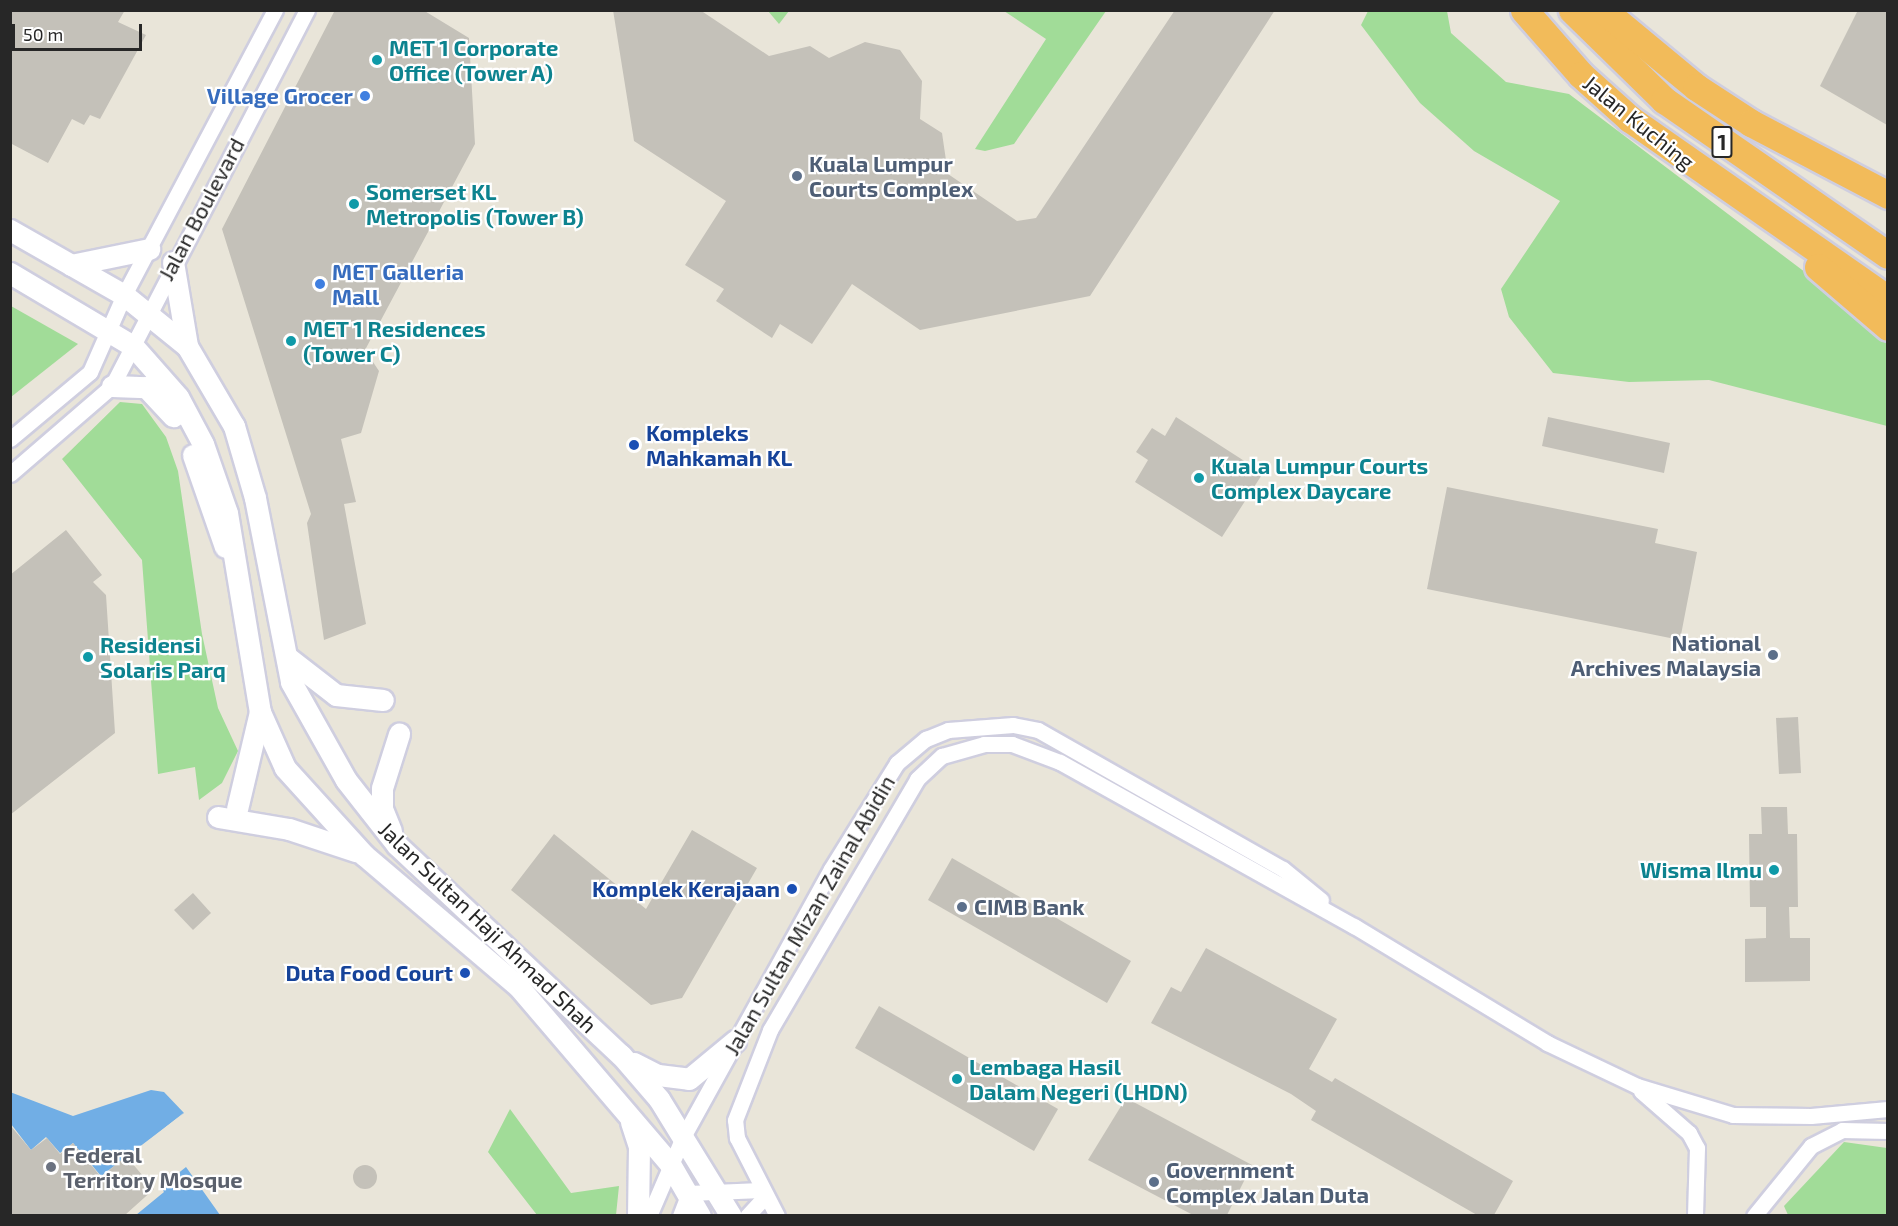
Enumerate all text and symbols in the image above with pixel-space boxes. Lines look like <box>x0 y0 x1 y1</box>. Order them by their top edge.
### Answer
scale bar <box>15 12 146 50</box>
text: 50 m <box>23 23 63 45</box>
place label: MET 1 Corporate Office (Tower A) <box>389 34 559 86</box>
marker: MET 1 Corporate Office (Tower A) <box>370 53 384 67</box>
street label: Jalan Kuching <box>1578 69 1700 175</box>
place label: Village Grocer <box>207 83 353 109</box>
marker: Village Grocer <box>358 89 372 103</box>
road number: 1 <box>1710 124 1734 160</box>
street label: Jalan Boulevard <box>152 133 250 285</box>
place label: Kuala Lumpur Courts Complex <box>809 150 973 202</box>
marker: Kuala Lumpur Courts Complex <box>790 169 804 183</box>
place label: Somerset KL Metropolis (Tower B) <box>366 178 584 230</box>
marker: Somerset KL Metropolis (Tower B) <box>347 197 361 211</box>
place label: MET Galleria Mall <box>332 258 464 310</box>
marker: MET Galleria Mall <box>313 277 327 291</box>
place label: MET 1 Residences (Tower C) <box>303 315 486 366</box>
marker: MET 1 Residences (Tower C) <box>284 334 298 348</box>
place label: Kompleks Mahkamah KL <box>646 419 792 470</box>
marker: Kompleks Mahkamah KL <box>627 438 641 452</box>
place label: Kuala Lumpur Courts Complex Daycare <box>1211 452 1429 504</box>
marker: Kuala Lumpur Courts Complex Daycare <box>1192 471 1206 485</box>
place label: National Archives Malaysia <box>1571 629 1761 680</box>
place label: Residensi Solaris Parq <box>100 631 226 682</box>
marker: National Archives Malaysia <box>1766 648 1780 662</box>
marker: Residensi Solaris Parq <box>81 650 95 664</box>
street label: Jalan Sultan Mizan Zainal Abidin <box>718 770 900 1060</box>
street label: Jalan Sultan Haji Ahmad Shah <box>373 816 603 1038</box>
place label: Wisma Ilmu <box>1640 857 1762 883</box>
marker: Wisma Ilmu <box>1767 863 1781 877</box>
place label: Komplek Kerajaan <box>592 876 780 902</box>
marker: Komplek Kerajaan <box>785 882 799 896</box>
place label: CIMB Bank <box>974 894 1084 920</box>
marker: CIMB Bank <box>955 900 969 914</box>
place label: Duta Food Court <box>285 960 453 986</box>
marker: Duta Food Court <box>458 966 472 980</box>
place label: Lembaga Hasil Dalam Negeri (LHDN) <box>969 1053 1188 1104</box>
marker: Lembaga Hasil Dalam Negeri (LHDN) <box>950 1072 964 1086</box>
place label: Federal Territory Mosque <box>63 1141 243 1192</box>
place label: Government Complex Jalan Duta <box>1166 1156 1369 1208</box>
marker: Federal Territory Mosque <box>44 1160 58 1174</box>
marker: Government Complex Jalan Duta <box>1147 1175 1161 1189</box>

